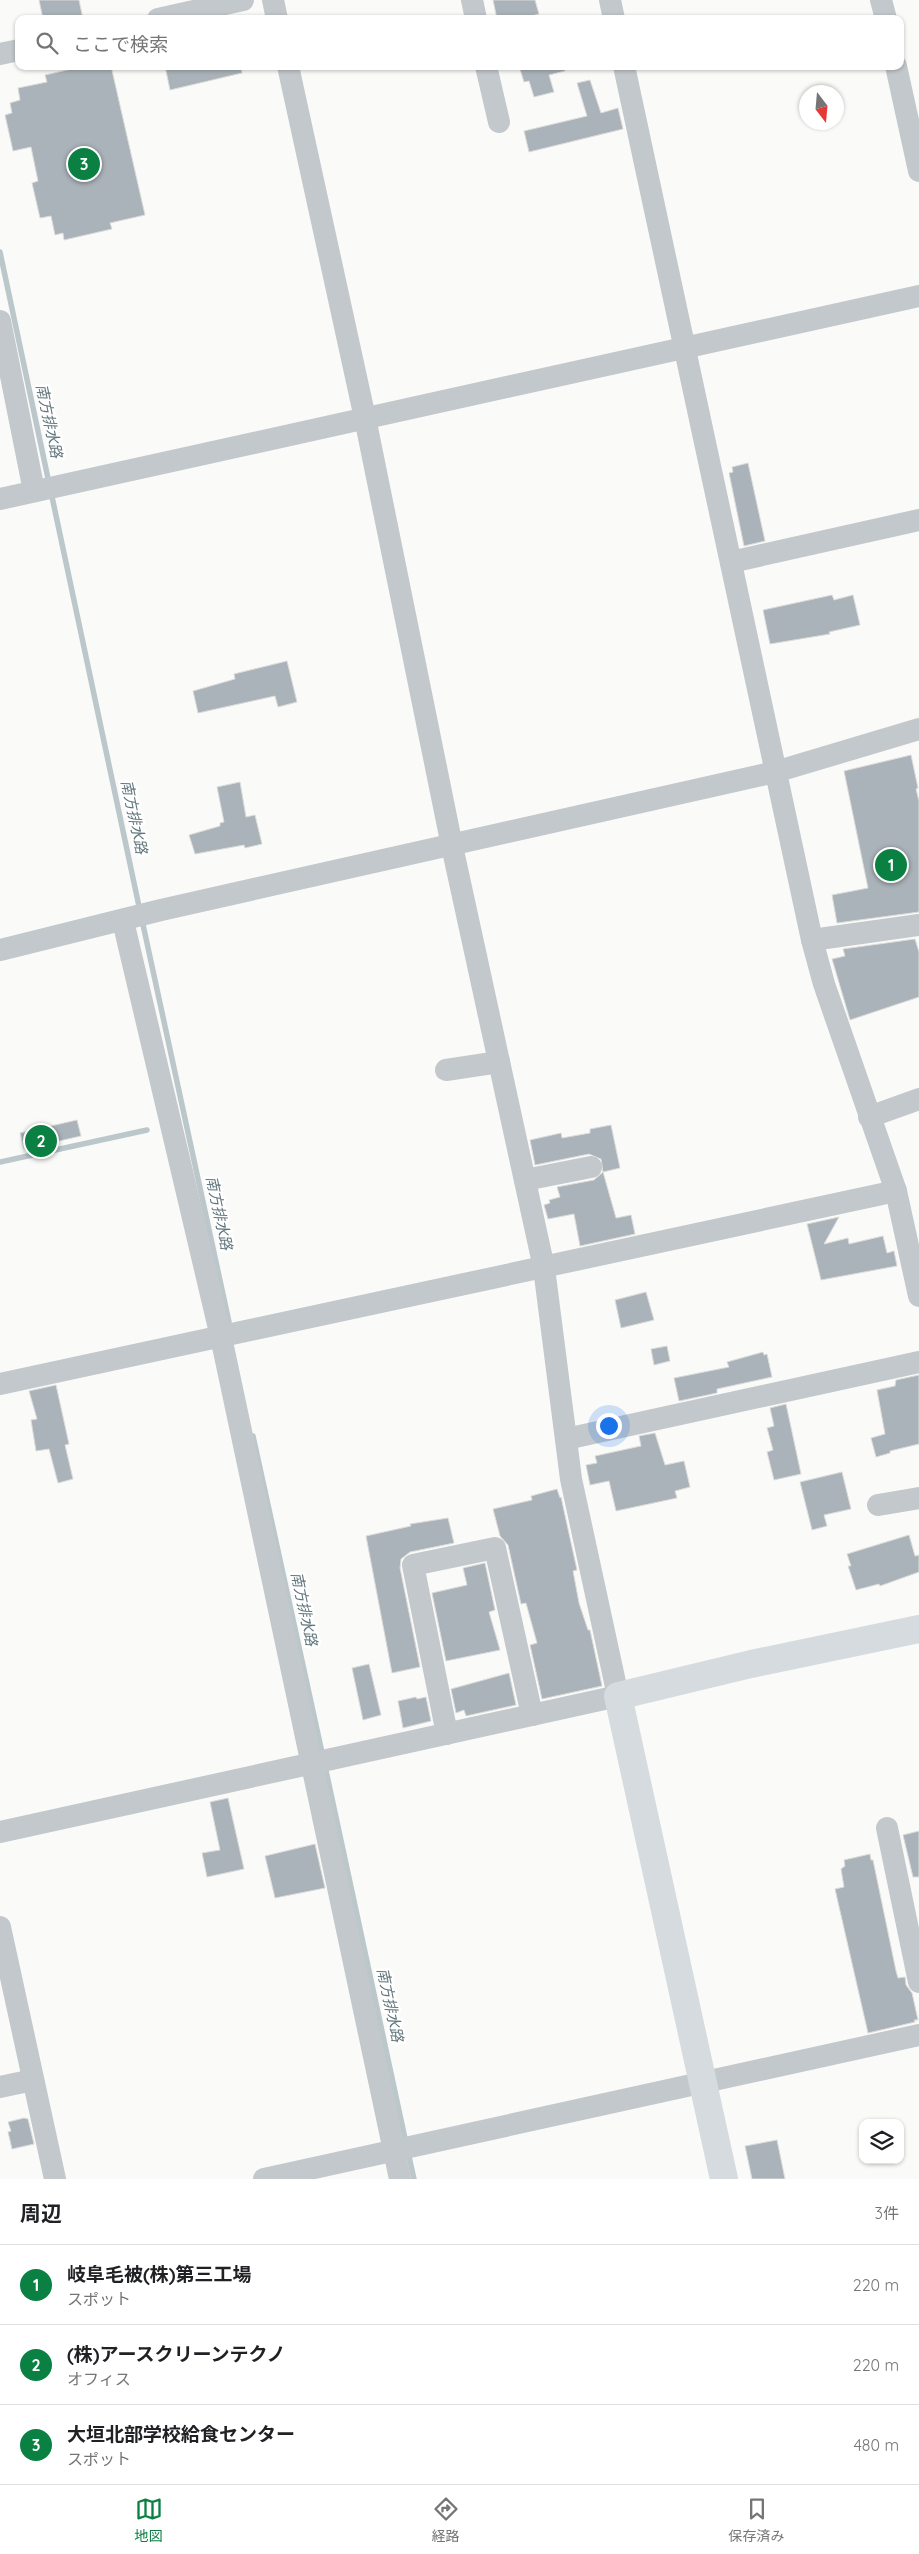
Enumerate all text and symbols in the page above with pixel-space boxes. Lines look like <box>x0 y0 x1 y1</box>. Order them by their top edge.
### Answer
search box <box>15 15 904 70</box>
icon: search <box>33 29 61 57</box>
text: ここで検索 <box>73 32 168 56</box>
north arrow <box>799 85 844 130</box>
pin: 3 <box>68 145 100 183</box>
water label: 南方排水路 <box>32 382 67 462</box>
water label: 南方排水路 <box>117 778 152 858</box>
pin: 1 <box>875 846 907 884</box>
pin: 2 <box>25 1122 57 1160</box>
water label: 南方排水路 <box>202 1174 237 1254</box>
your location <box>596 1413 622 1439</box>
water label: 南方排水路 <box>287 1570 322 1650</box>
water label: 南方排水路 <box>373 1966 408 2046</box>
map controls <box>859 2119 904 2164</box>
button: layers <box>859 2119 904 2164</box>
text: 周辺 <box>20 2200 62 2226</box>
text: 3件 <box>875 2203 899 2223</box>
text: 岐阜毛被(株)第三工場 <box>67 2262 252 2286</box>
text: 1 <box>33 2275 39 2295</box>
text: 220 m <box>853 2275 899 2295</box>
text: スポット <box>67 2289 131 2309</box>
text: (株)アースクリーンテクノ <box>67 2342 285 2366</box>
text: 2 <box>31 2355 41 2375</box>
text: 220 m <box>853 2355 899 2375</box>
text: オフィス <box>67 2369 131 2389</box>
text: 大垣北部学校給食センター <box>67 2422 295 2446</box>
text: 3 <box>32 2435 40 2455</box>
text: 480 m <box>853 2435 899 2455</box>
text: スポット <box>67 2449 131 2469</box>
tab: 地図 <box>135 2495 163 2545</box>
tab: 経路 <box>432 2495 460 2545</box>
tab: 保存済み <box>729 2495 785 2545</box>

